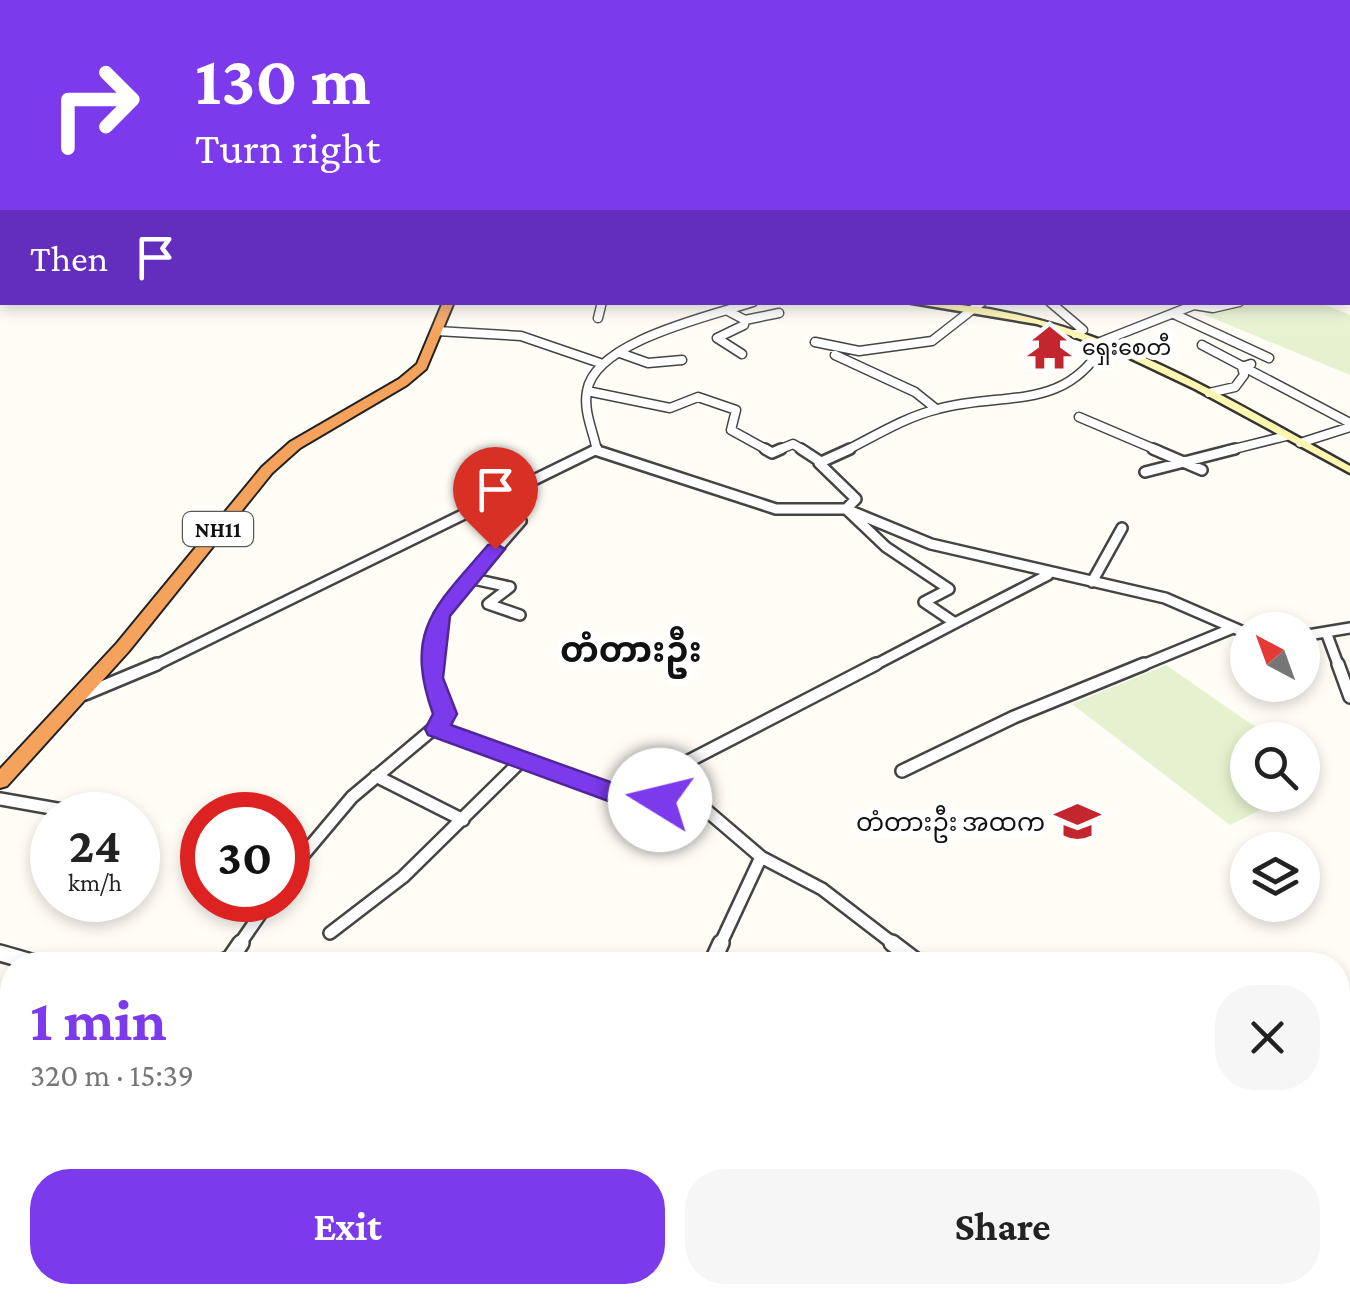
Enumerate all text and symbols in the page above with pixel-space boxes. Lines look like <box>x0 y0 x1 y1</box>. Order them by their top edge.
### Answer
icon: right <box>30 40 160 170</box>
text: 130 m <box>195 41 371 119</box>
text: Turn right <box>195 123 380 173</box>
icon: arrive <box>128 230 183 285</box>
text: Then <box>30 237 108 279</box>
temple icon: ရှေးစေတီ <box>1025 323 1073 371</box>
place label: ရှေးစေတီ <box>1082 332 1171 365</box>
pin <box>453 447 538 550</box>
icon: arrive <box>468 462 523 517</box>
road number: NH11 <box>183 512 253 546</box>
north arrow <box>1230 612 1320 702</box>
map controls <box>1230 612 1320 922</box>
district label: တံတားဦး <box>560 626 702 679</box>
button: search <box>1230 722 1320 812</box>
position arrow <box>608 748 712 852</box>
speed limit sign: 30 <box>180 792 310 922</box>
school or university icon: တံတားဦး အထက <box>1054 798 1102 846</box>
place label: တံတားဦး အထက <box>856 805 1045 843</box>
text: 24 <box>69 817 121 873</box>
button: layers <box>1230 832 1320 922</box>
text: km/h <box>68 869 122 896</box>
button: close <box>1215 985 1320 1090</box>
text: 1 min <box>30 986 167 1053</box>
text: 320 m · 15:39 <box>30 1057 194 1093</box>
button: Exit <box>30 1169 665 1284</box>
button: Share <box>685 1169 1320 1284</box>

